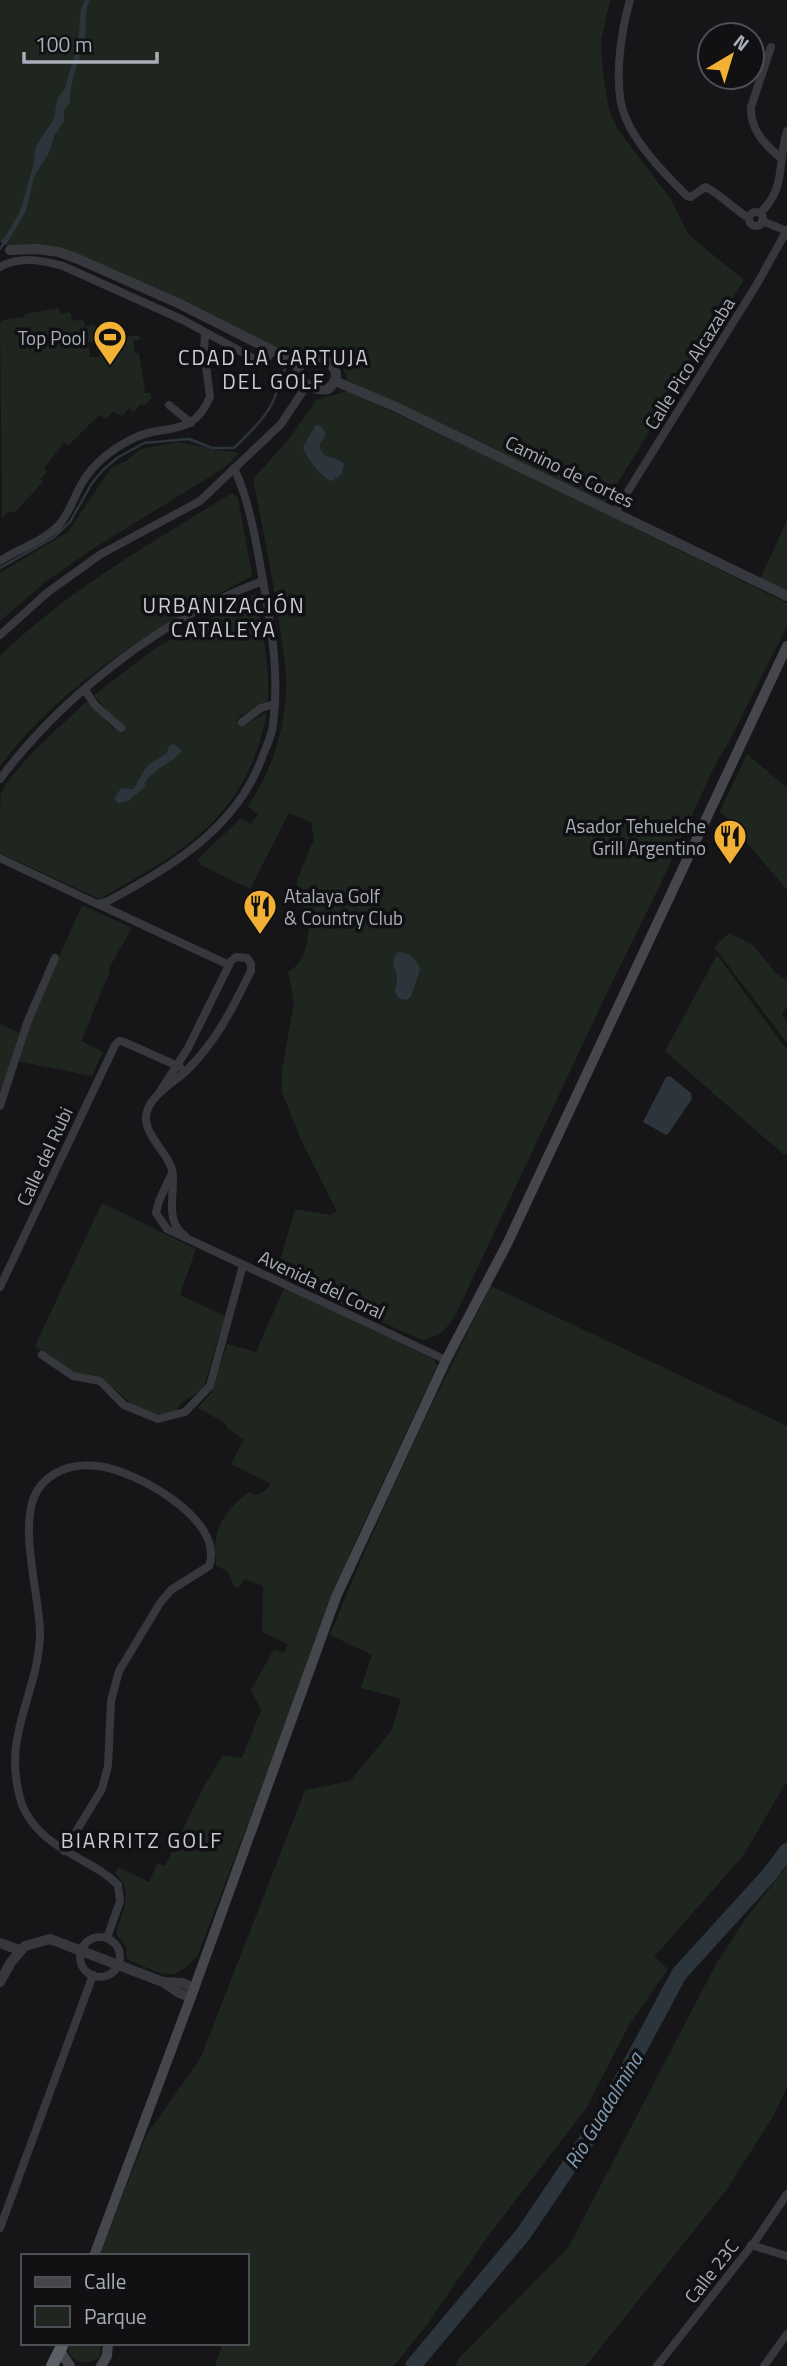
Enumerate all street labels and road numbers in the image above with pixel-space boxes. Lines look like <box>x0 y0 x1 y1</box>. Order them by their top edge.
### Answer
street label: Calle Pico Alcazaba <box>637 291 742 435</box>
street label: Camino de Cortes <box>501 427 639 515</box>
street label: Calle del Rubi <box>8 1102 80 1210</box>
street label: Avenida del Coral <box>254 1242 390 1326</box>
street label: Calle 23C <box>677 2233 745 2309</box>

